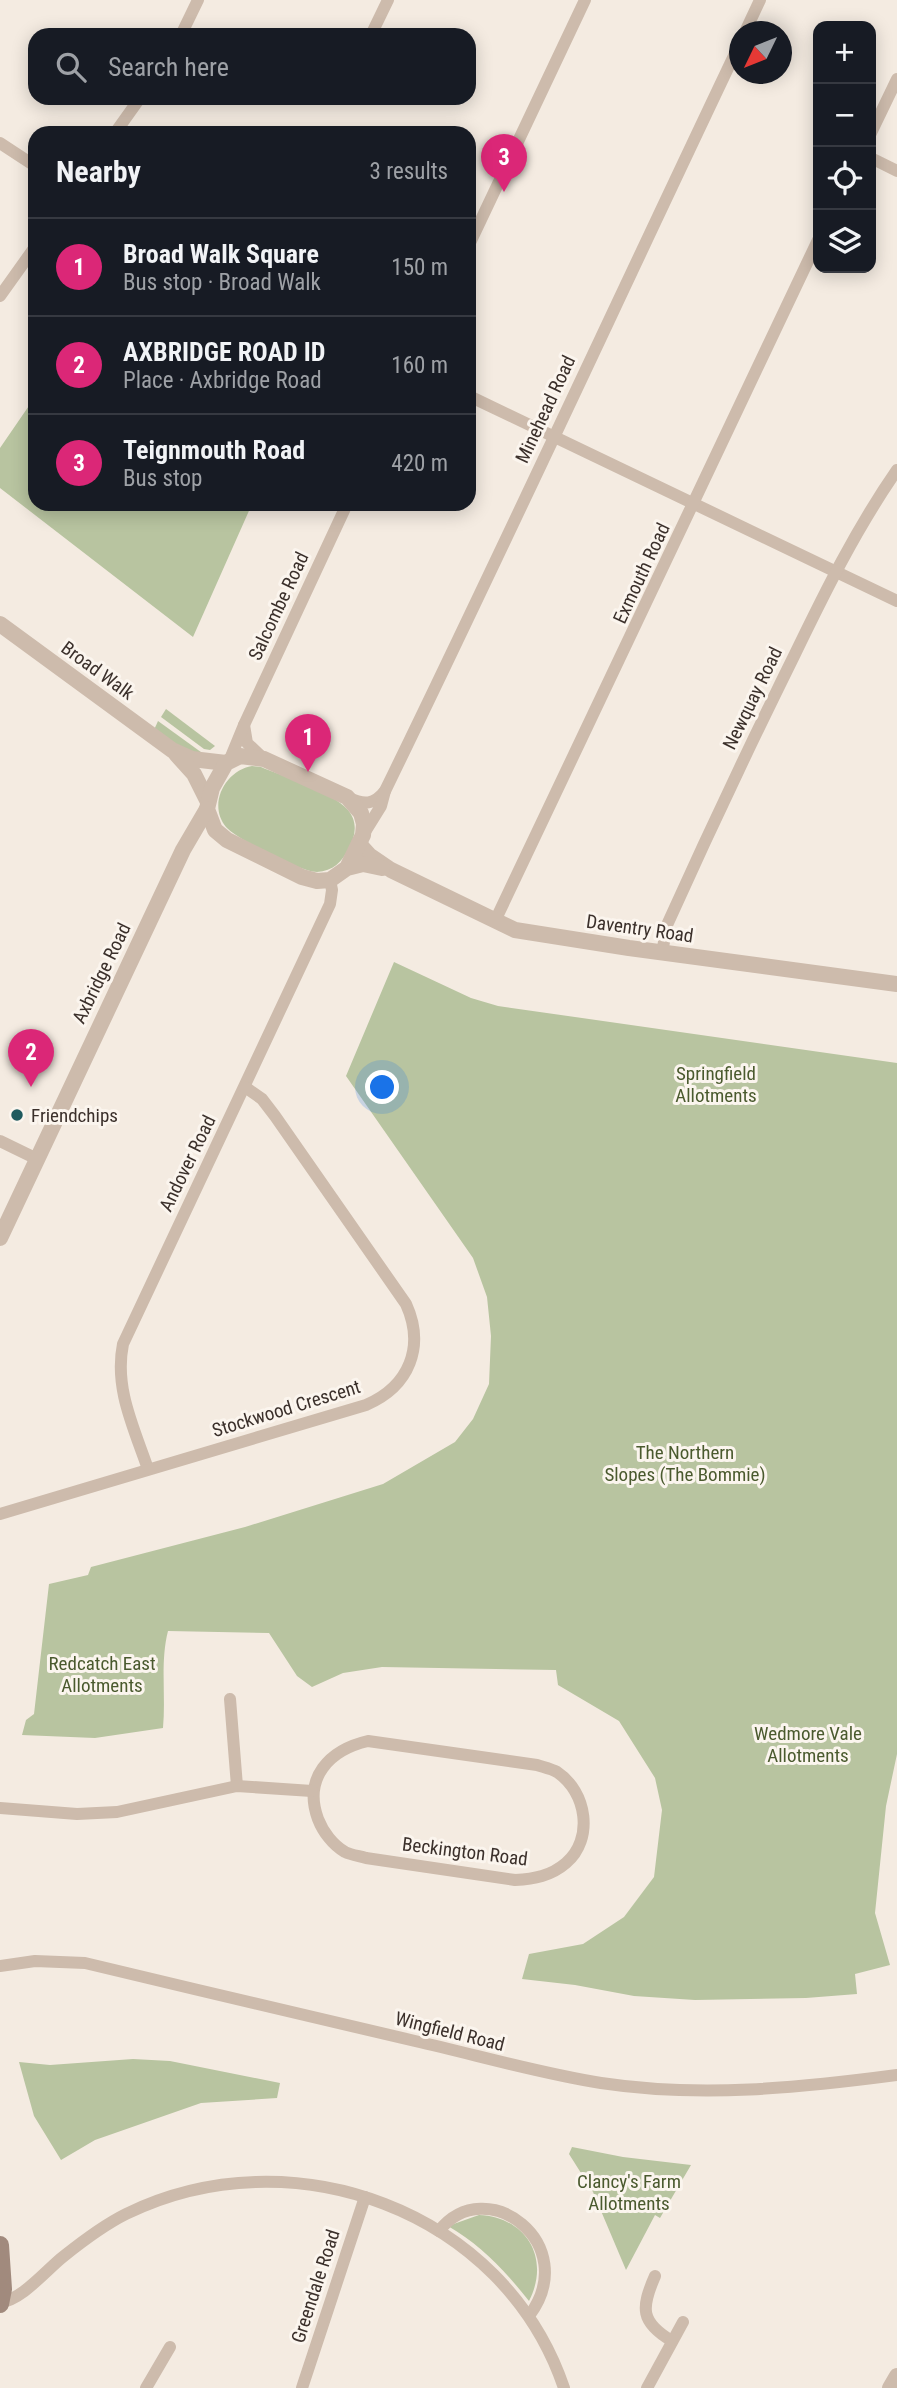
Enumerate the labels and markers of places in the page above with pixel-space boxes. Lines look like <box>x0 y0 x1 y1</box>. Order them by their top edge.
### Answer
pin: 3 <box>481 134 527 192</box>
pin: 1 <box>285 714 331 772</box>
pin: 2 <box>8 1029 54 1087</box>
place label: Friendchips <box>31 1104 118 1127</box>
marker: Friendchips <box>9 1107 25 1123</box>

